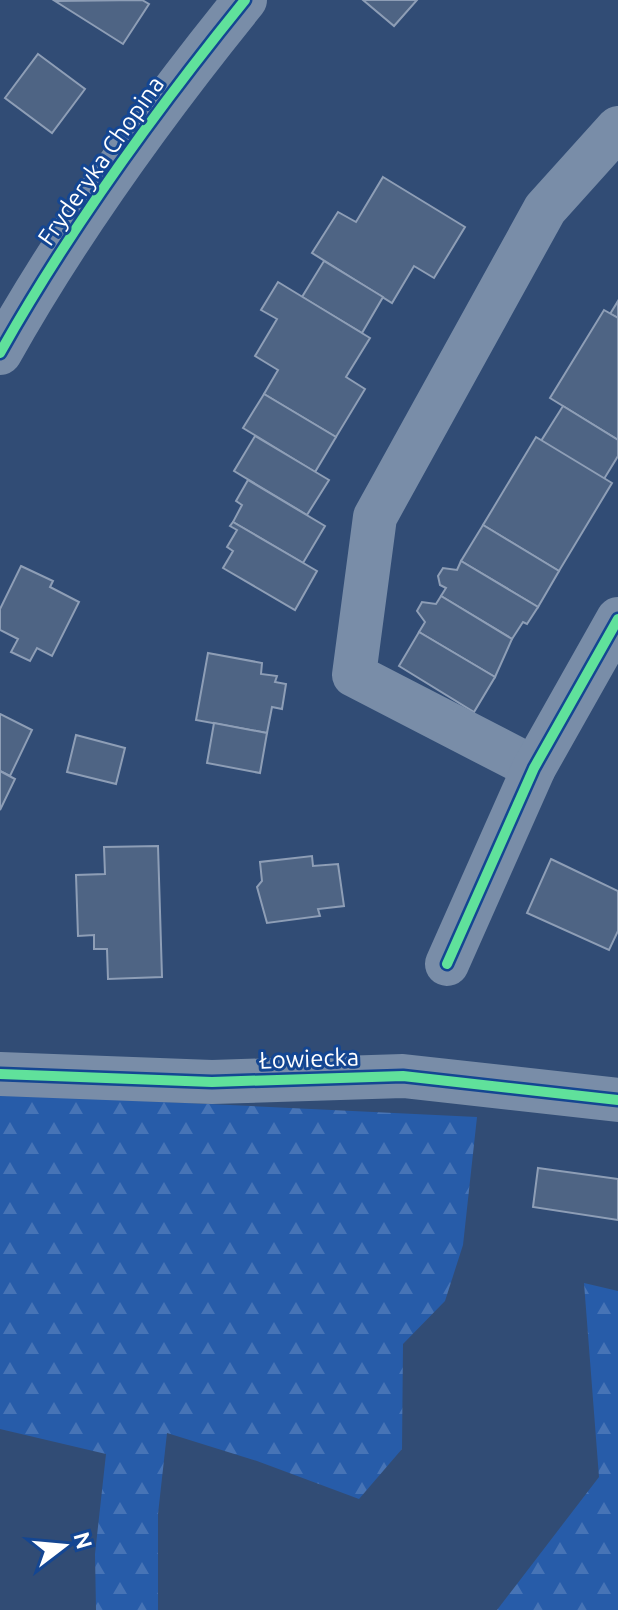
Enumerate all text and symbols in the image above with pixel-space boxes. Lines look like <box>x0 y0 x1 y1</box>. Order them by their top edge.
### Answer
street label: Fryderyka Chopina <box>32 71 169 250</box>
street label: Łowiecka <box>259 1043 359 1074</box>
north arrow <box>24 1506 104 1586</box>
text: N <box>69 1529 98 1552</box>

